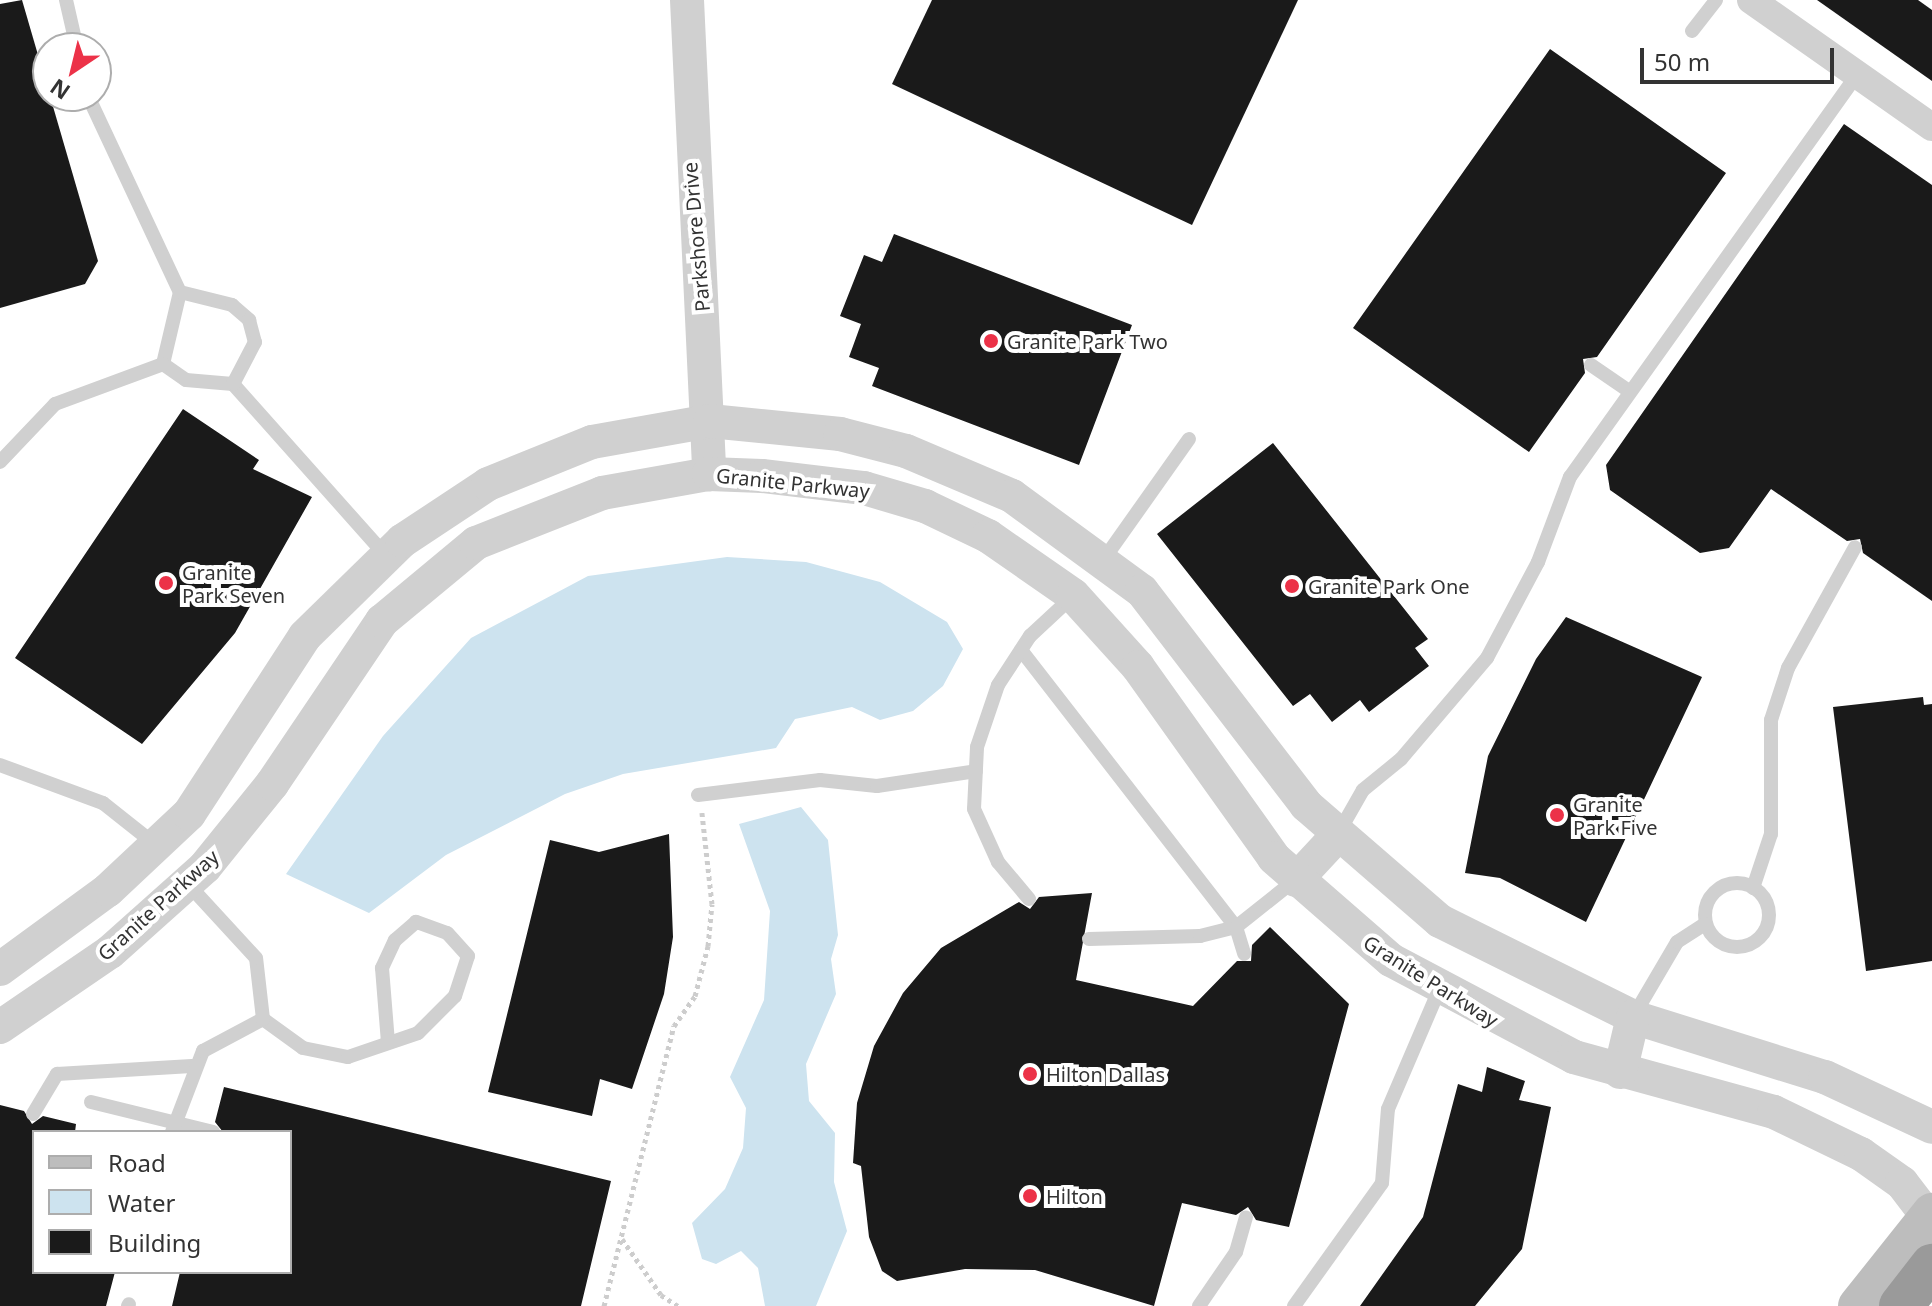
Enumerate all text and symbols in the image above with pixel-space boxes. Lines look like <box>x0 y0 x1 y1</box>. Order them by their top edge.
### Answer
north arrow <box>32 32 112 112</box>
scale bar <box>1644 32 1838 82</box>
text: 50 m <box>1654 45 1710 78</box>
text: N <box>43 73 75 107</box>
street label: Parkshore Drive <box>678 161 714 313</box>
place label: Granite Park Two <box>1007 329 1168 353</box>
marker: Granite Park Two <box>982 332 1000 350</box>
street label: Granite Parkway <box>715 463 871 503</box>
place label: Granite Park Seven <box>182 560 285 607</box>
marker: Granite Park Seven <box>157 574 175 592</box>
place label: Granite Park One <box>1308 574 1470 598</box>
marker: Granite Park One <box>1283 577 1301 595</box>
place label: Granite Park Five <box>1573 792 1657 839</box>
marker: Granite Park Five <box>1548 806 1566 824</box>
street label: Granite Parkway <box>93 844 223 966</box>
street label: Granite Parkway <box>1359 930 1503 1032</box>
place label: Hilton Dallas <box>1046 1062 1165 1086</box>
marker: Hilton Dallas <box>1021 1065 1039 1083</box>
legend <box>32 1130 292 1274</box>
text: Road <box>108 1146 166 1179</box>
place label: Hilton <box>1046 1184 1103 1208</box>
text: Water <box>108 1186 175 1219</box>
marker: Hilton <box>1021 1187 1039 1205</box>
text: Building <box>108 1226 201 1259</box>

